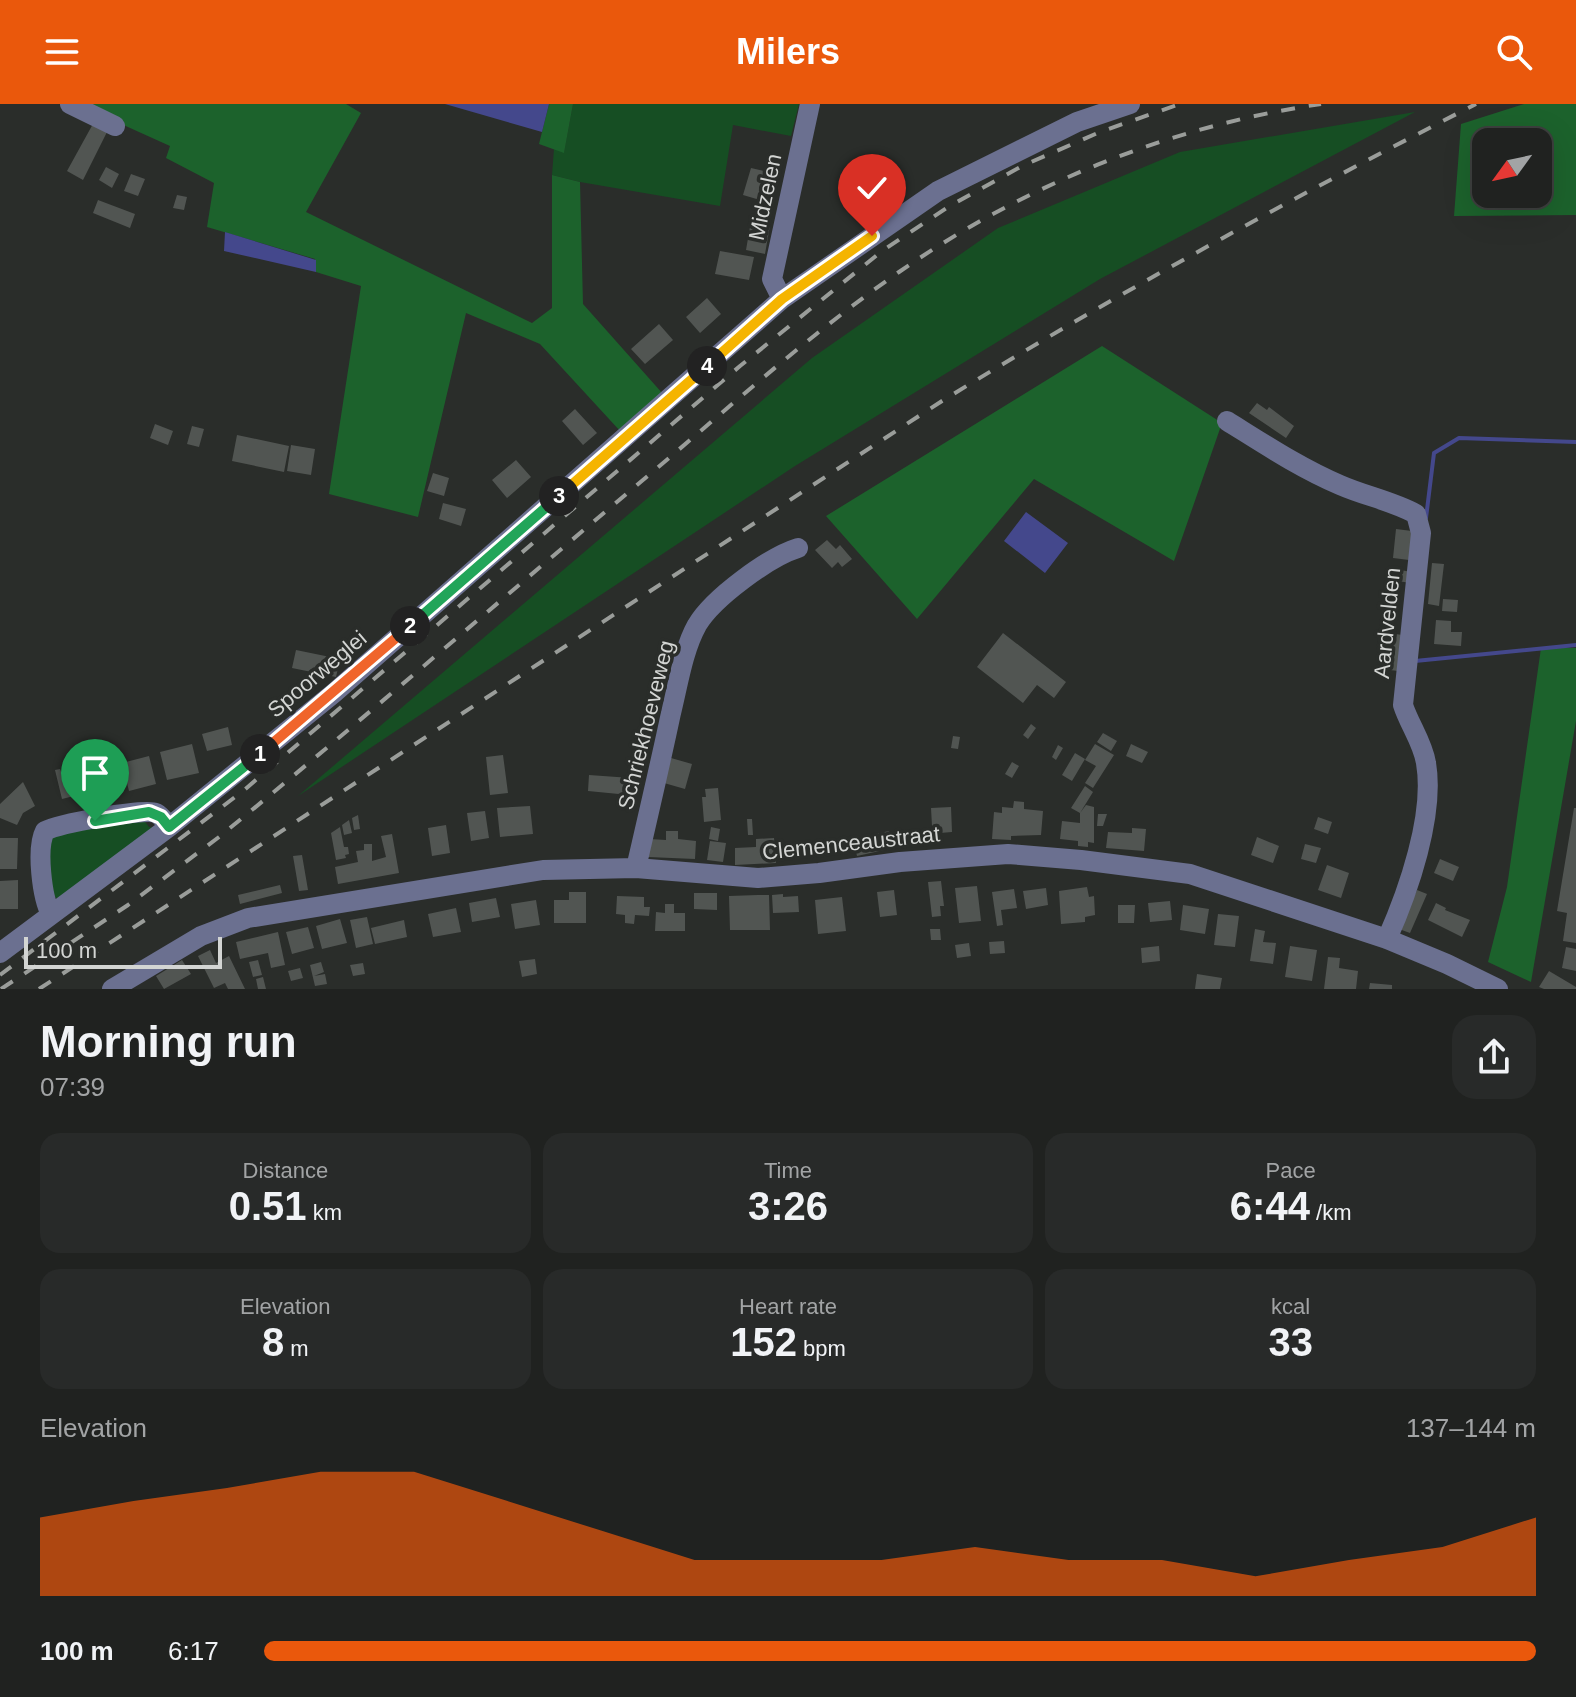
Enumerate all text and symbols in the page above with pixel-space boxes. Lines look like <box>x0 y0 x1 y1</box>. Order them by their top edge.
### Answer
icon: menu <box>40 30 84 74</box>
icon: search <box>1492 30 1536 74</box>
text: Milers <box>736 31 840 72</box>
north arrow <box>1472 128 1552 208</box>
map controls <box>1472 128 1552 208</box>
street label: Midzelen <box>744 151 786 243</box>
pin <box>838 154 906 236</box>
icon: check <box>850 166 894 210</box>
pin: 4 <box>687 346 727 386</box>
text: 4 <box>701 353 713 378</box>
pin: 3 <box>539 476 579 516</box>
text: 3 <box>553 483 565 508</box>
street label: Aardvelden <box>1369 566 1405 680</box>
pin: 2 <box>390 606 430 646</box>
text: 2 <box>404 613 416 638</box>
street label: Spoorweglei <box>263 626 371 722</box>
street label: Schriekhoeveweg <box>613 638 679 812</box>
pin: 1 <box>240 734 280 774</box>
pin <box>61 739 129 821</box>
text: 1 <box>254 741 266 766</box>
icon: arrive <box>73 751 117 795</box>
street label: Clemenceaustraat <box>761 821 941 865</box>
scale bar <box>24 933 222 969</box>
text: 100 m <box>36 938 97 963</box>
button: share <box>1452 1015 1536 1099</box>
text: Morning run <box>40 1017 297 1066</box>
text: 07:39 <box>40 1072 105 1102</box>
text: Distance <box>243 1158 328 1183</box>
text: Time <box>764 1158 812 1183</box>
text: Pace <box>1266 1158 1316 1183</box>
text: 0.51 <box>229 1184 307 1228</box>
text: 3:26 <box>748 1184 828 1228</box>
text: 6:44 <box>1230 1184 1310 1228</box>
text: km <box>307 1200 342 1225</box>
text: /km <box>1310 1200 1351 1225</box>
text: Elevation <box>240 1294 331 1319</box>
text: Heart rate <box>739 1294 837 1319</box>
text: kcal <box>1271 1294 1310 1319</box>
text: 8 <box>262 1320 284 1364</box>
text: 152 <box>730 1320 797 1364</box>
text: 33 <box>1268 1320 1313 1364</box>
text: m <box>284 1336 309 1361</box>
text: bpm <box>797 1336 846 1361</box>
text: Elevation <box>40 1413 147 1443</box>
text: 137–144 m <box>1406 1413 1536 1443</box>
text: 100 m <box>40 1636 114 1666</box>
text: 6:17 <box>168 1636 219 1666</box>

